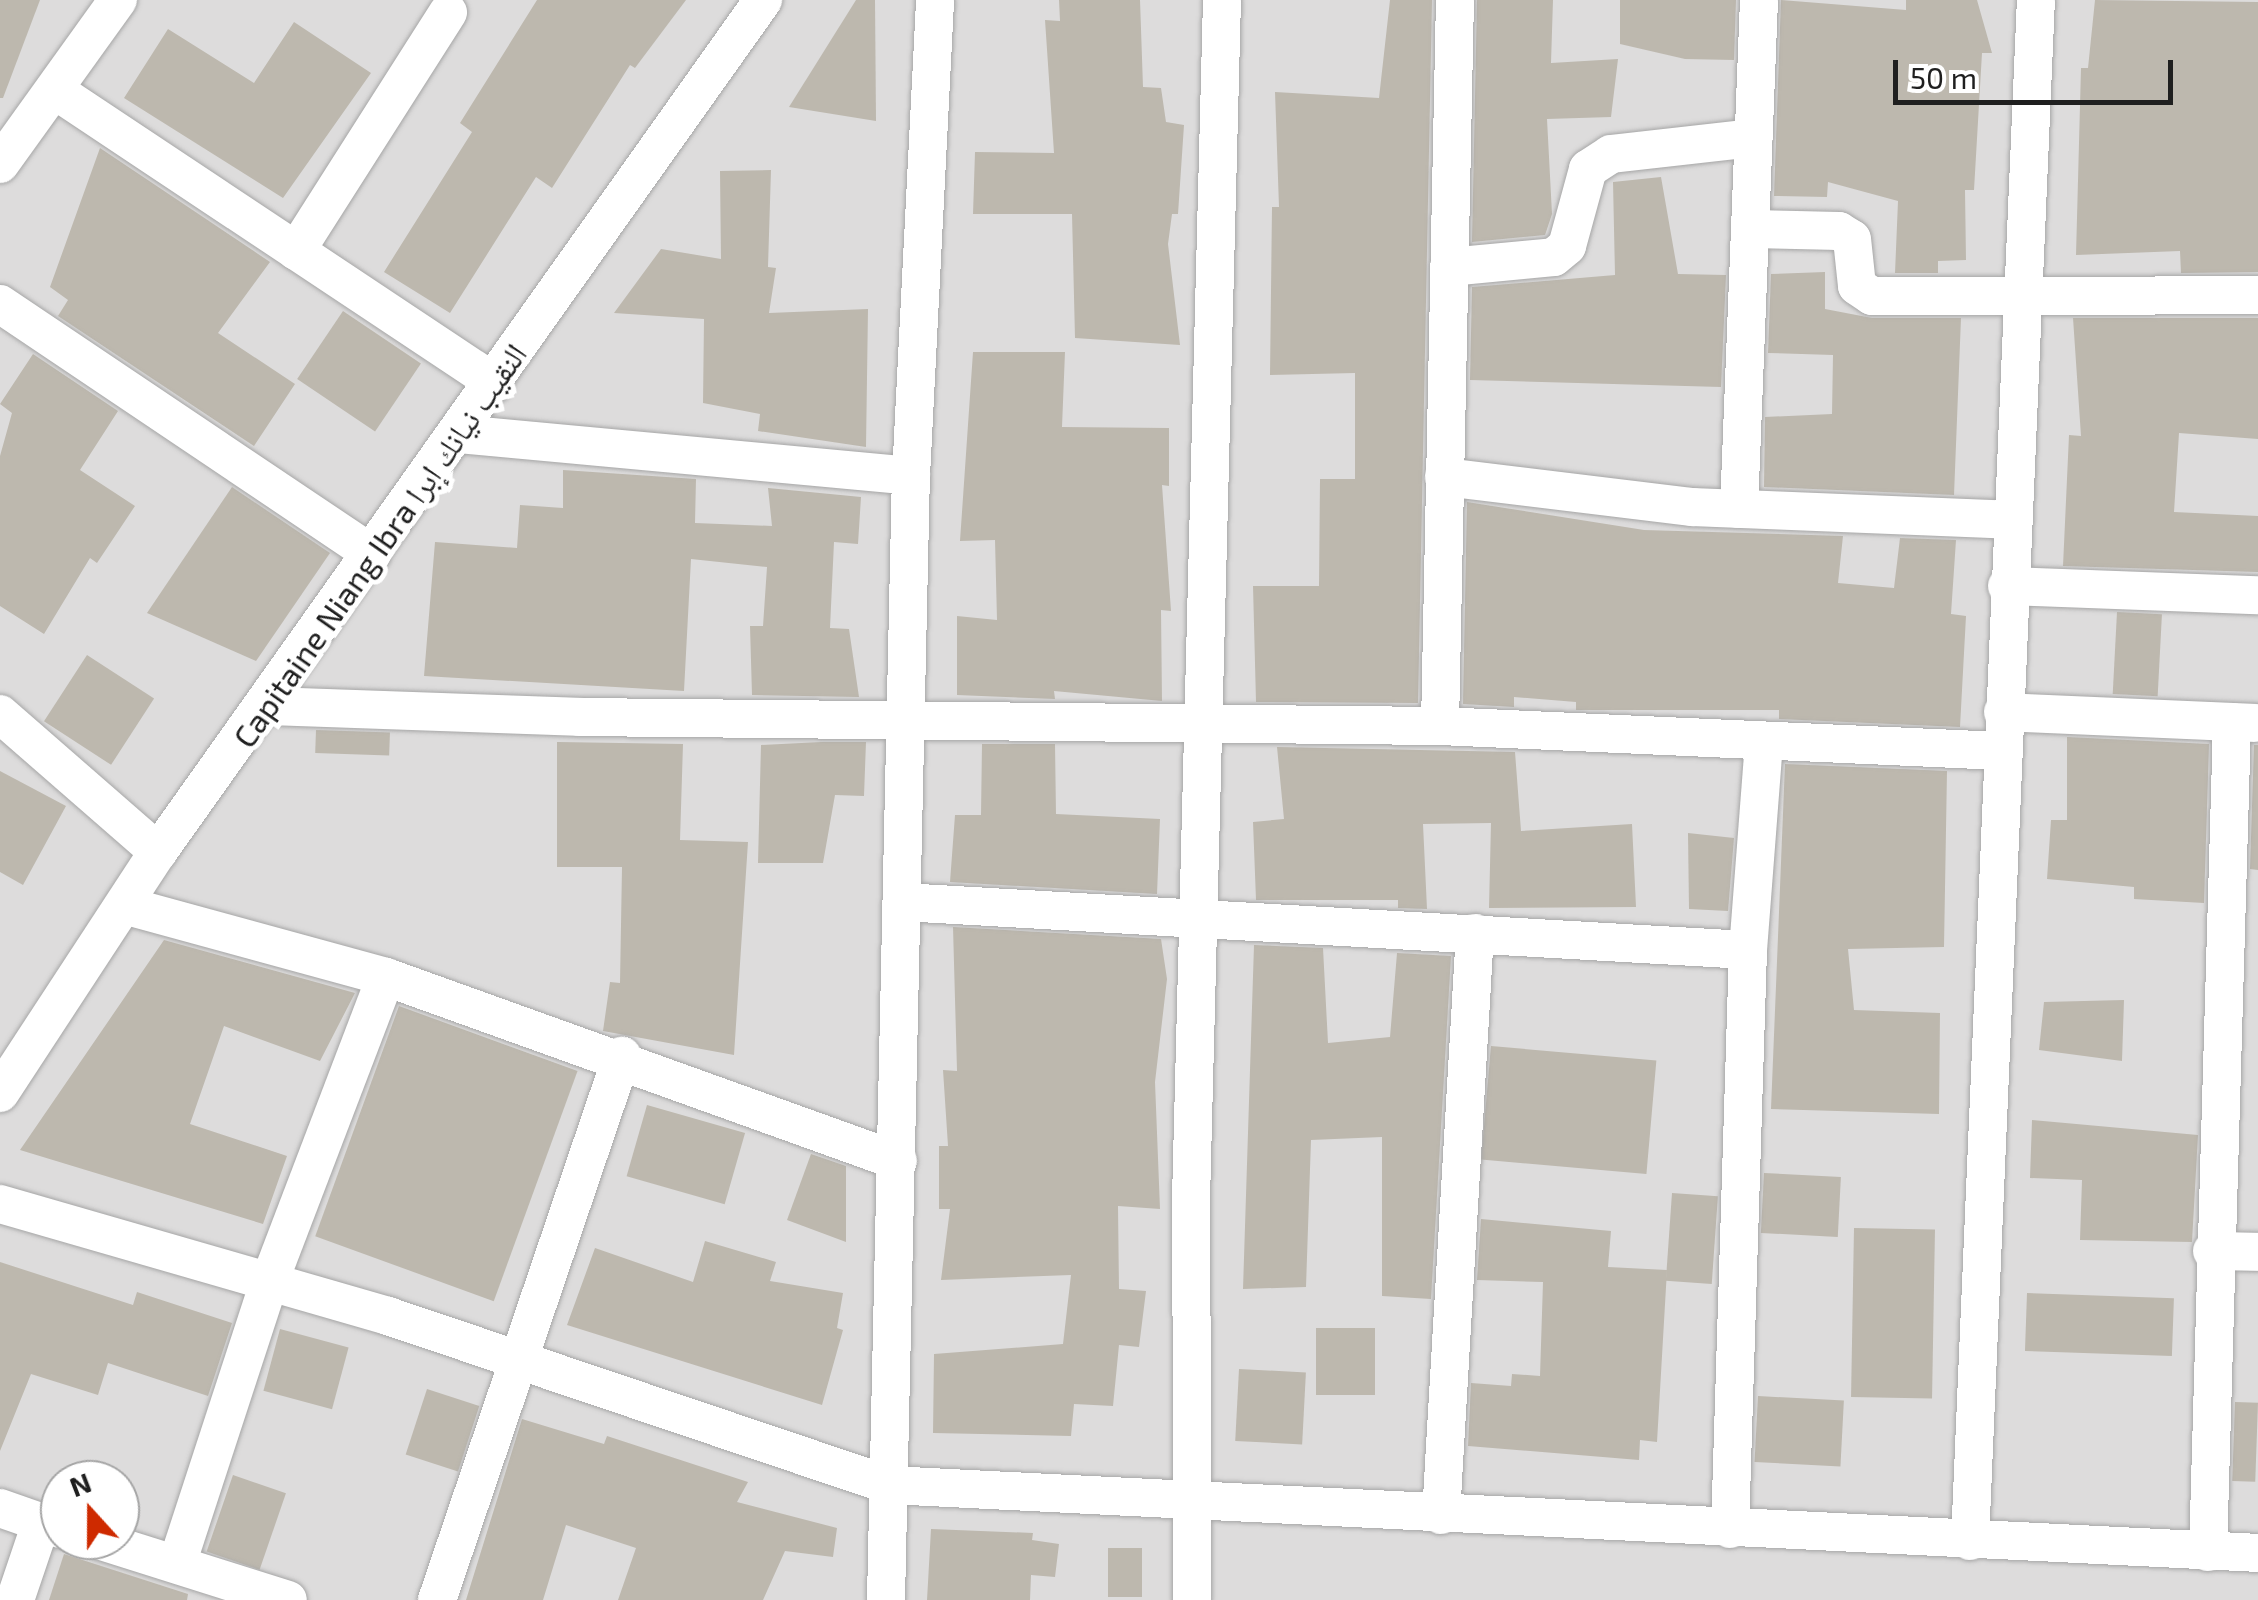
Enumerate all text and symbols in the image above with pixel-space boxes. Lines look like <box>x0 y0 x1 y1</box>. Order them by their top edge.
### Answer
scale bar <box>1898 40 2178 102</box>
text: 50 m <box>1910 59 1977 95</box>
street label: Capitaine Niang Ibra النقيب نيانك إبرا <box>224 336 534 754</box>
north arrow <box>40 1460 140 1560</box>
text: N <box>64 1464 95 1503</box>

